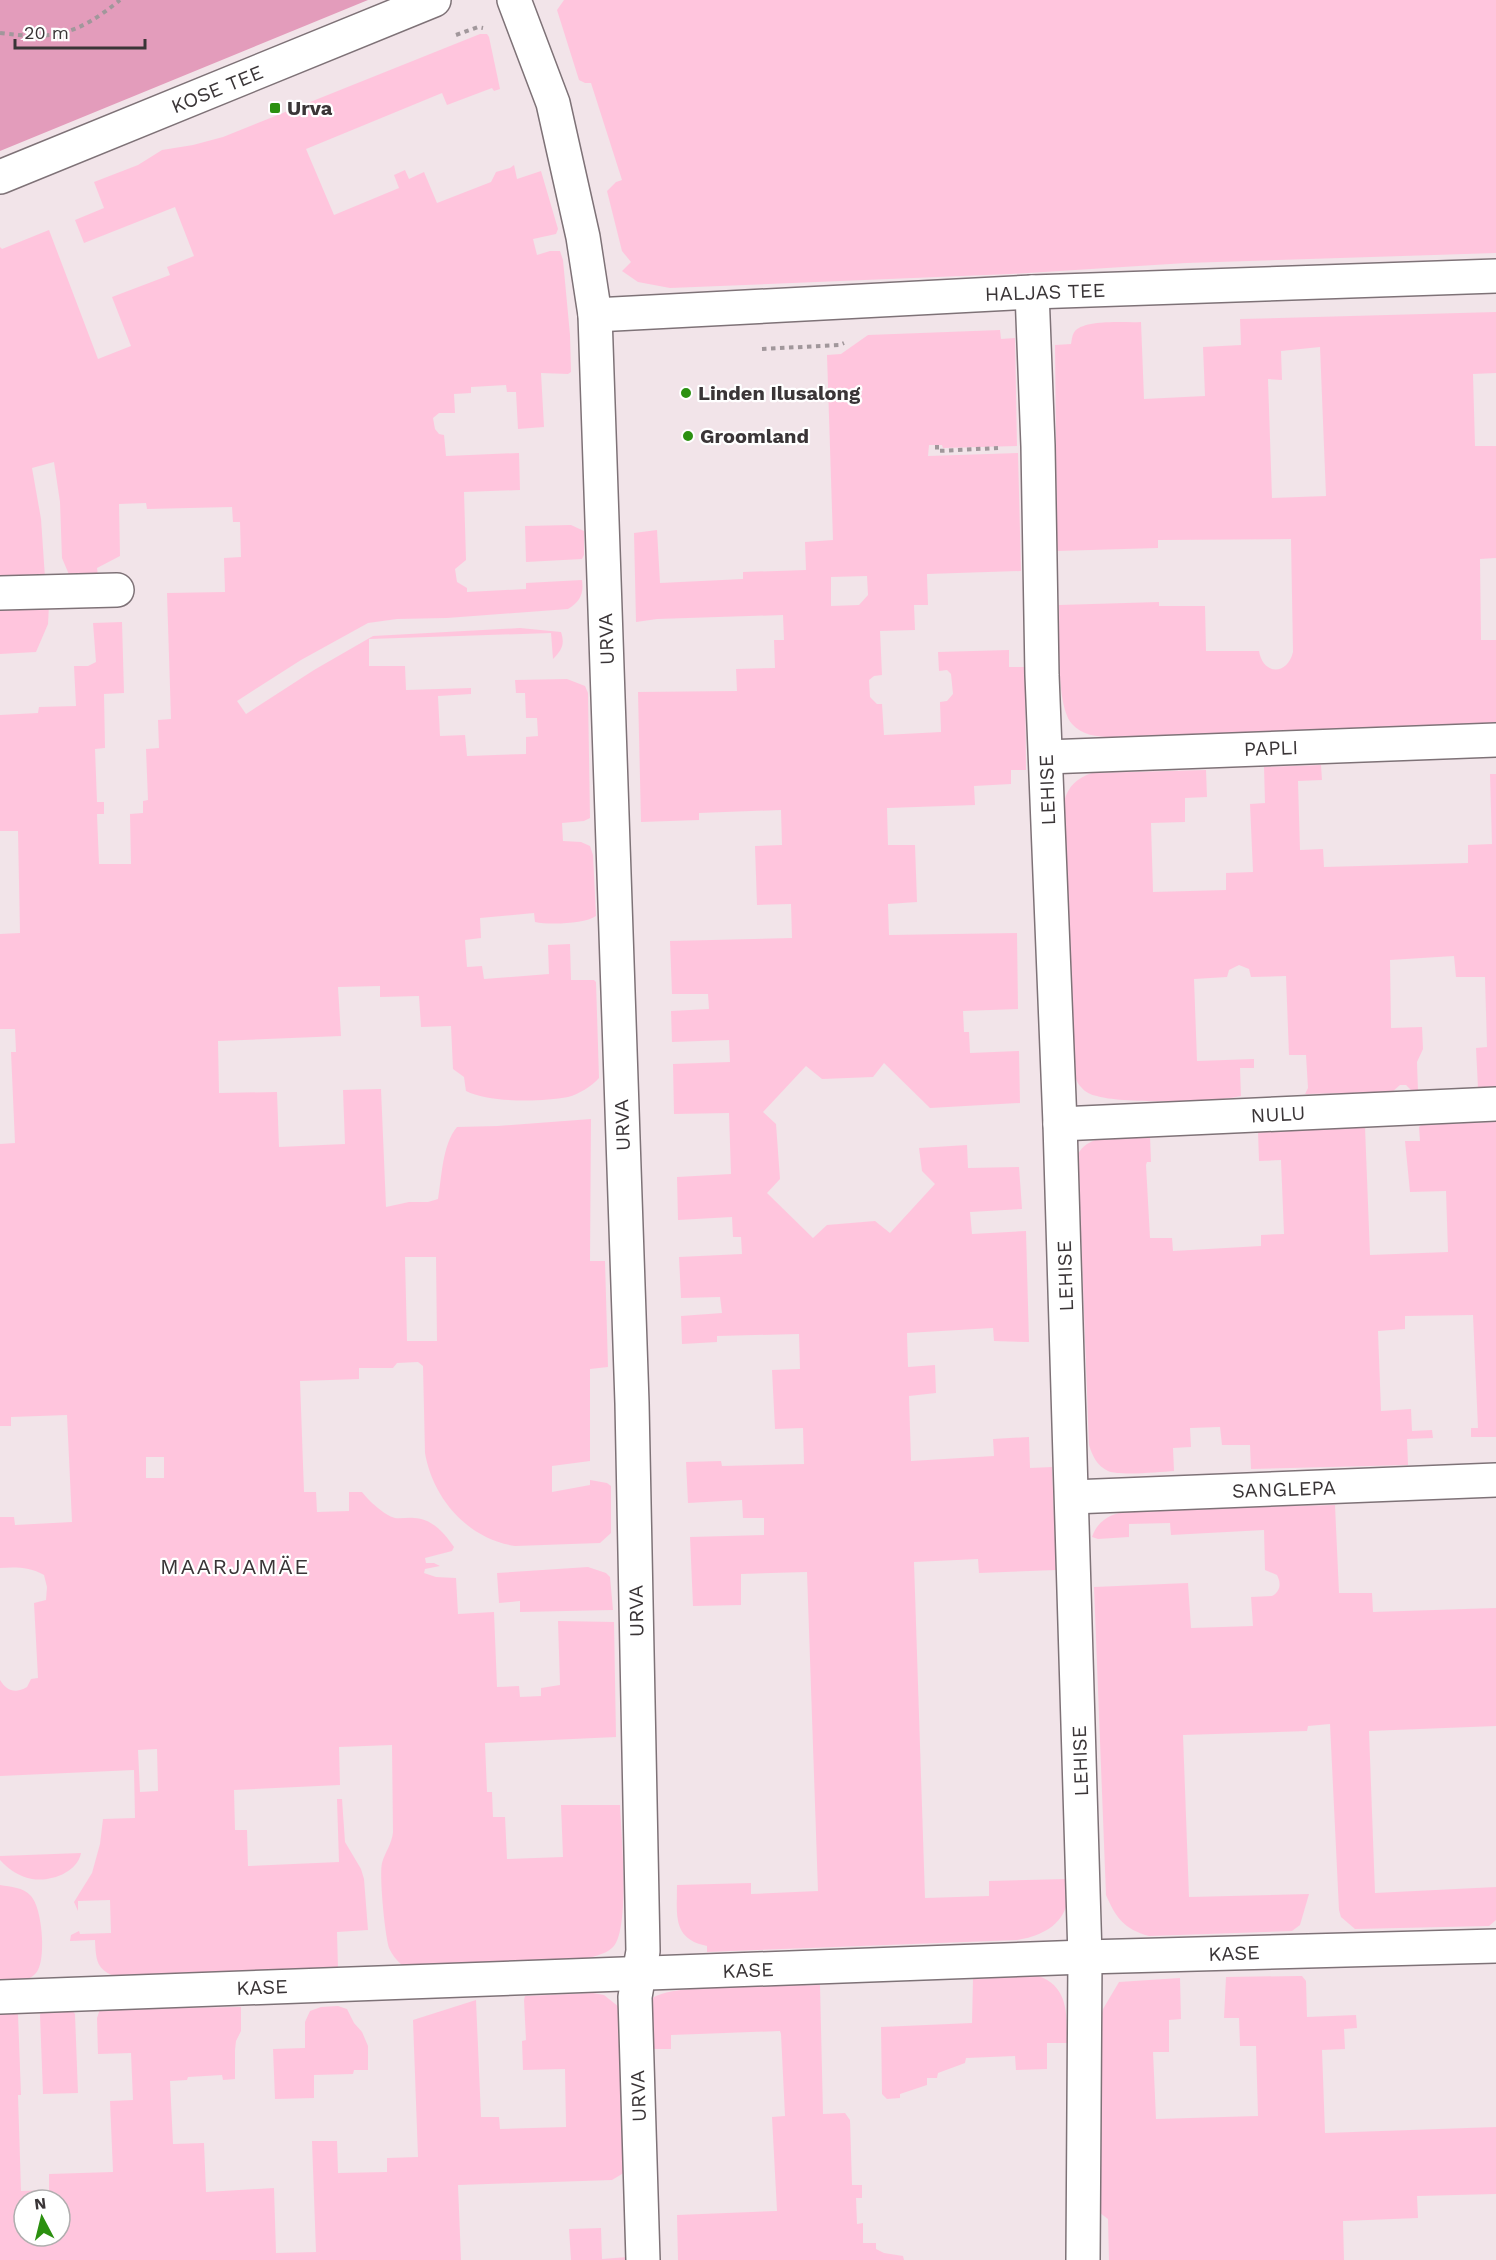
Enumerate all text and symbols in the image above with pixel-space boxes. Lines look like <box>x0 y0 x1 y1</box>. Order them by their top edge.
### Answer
scale bar <box>15 12 146 50</box>
text: 20 m <box>24 22 69 43</box>
street label: KOSE TEE <box>168 60 266 118</box>
place label: Urva <box>287 96 333 120</box>
marker: Urva <box>268 101 282 115</box>
street label: HALJAS TEE <box>984 278 1106 306</box>
place label: Linden Ilusalong <box>698 381 861 405</box>
marker: Linden Ilusalong <box>679 386 693 400</box>
place label: Groomland <box>700 424 809 448</box>
marker: Groomland <box>681 429 695 443</box>
street label: URVA <box>593 613 619 665</box>
street label: PAPLI <box>1243 735 1299 761</box>
street label: LEHISE <box>1034 754 1060 826</box>
street label: URVA <box>609 1099 635 1151</box>
street label: NULU <box>1250 1101 1306 1127</box>
street label: LEHISE <box>1052 1240 1078 1312</box>
street label: SANGLEPA <box>1232 1475 1336 1503</box>
district label: MAARJAMÄE <box>160 1554 310 1579</box>
street label: URVA <box>624 1585 648 1637</box>
street label: LEHISE <box>1067 1725 1093 1797</box>
street label: KASE <box>1208 1940 1260 1966</box>
street label: KASE <box>722 1957 774 1983</box>
street label: KASE <box>236 1974 288 2000</box>
street label: URVA <box>625 2070 651 2122</box>
north arrow <box>12 2188 72 2248</box>
text: N <box>33 2193 47 2214</box>

